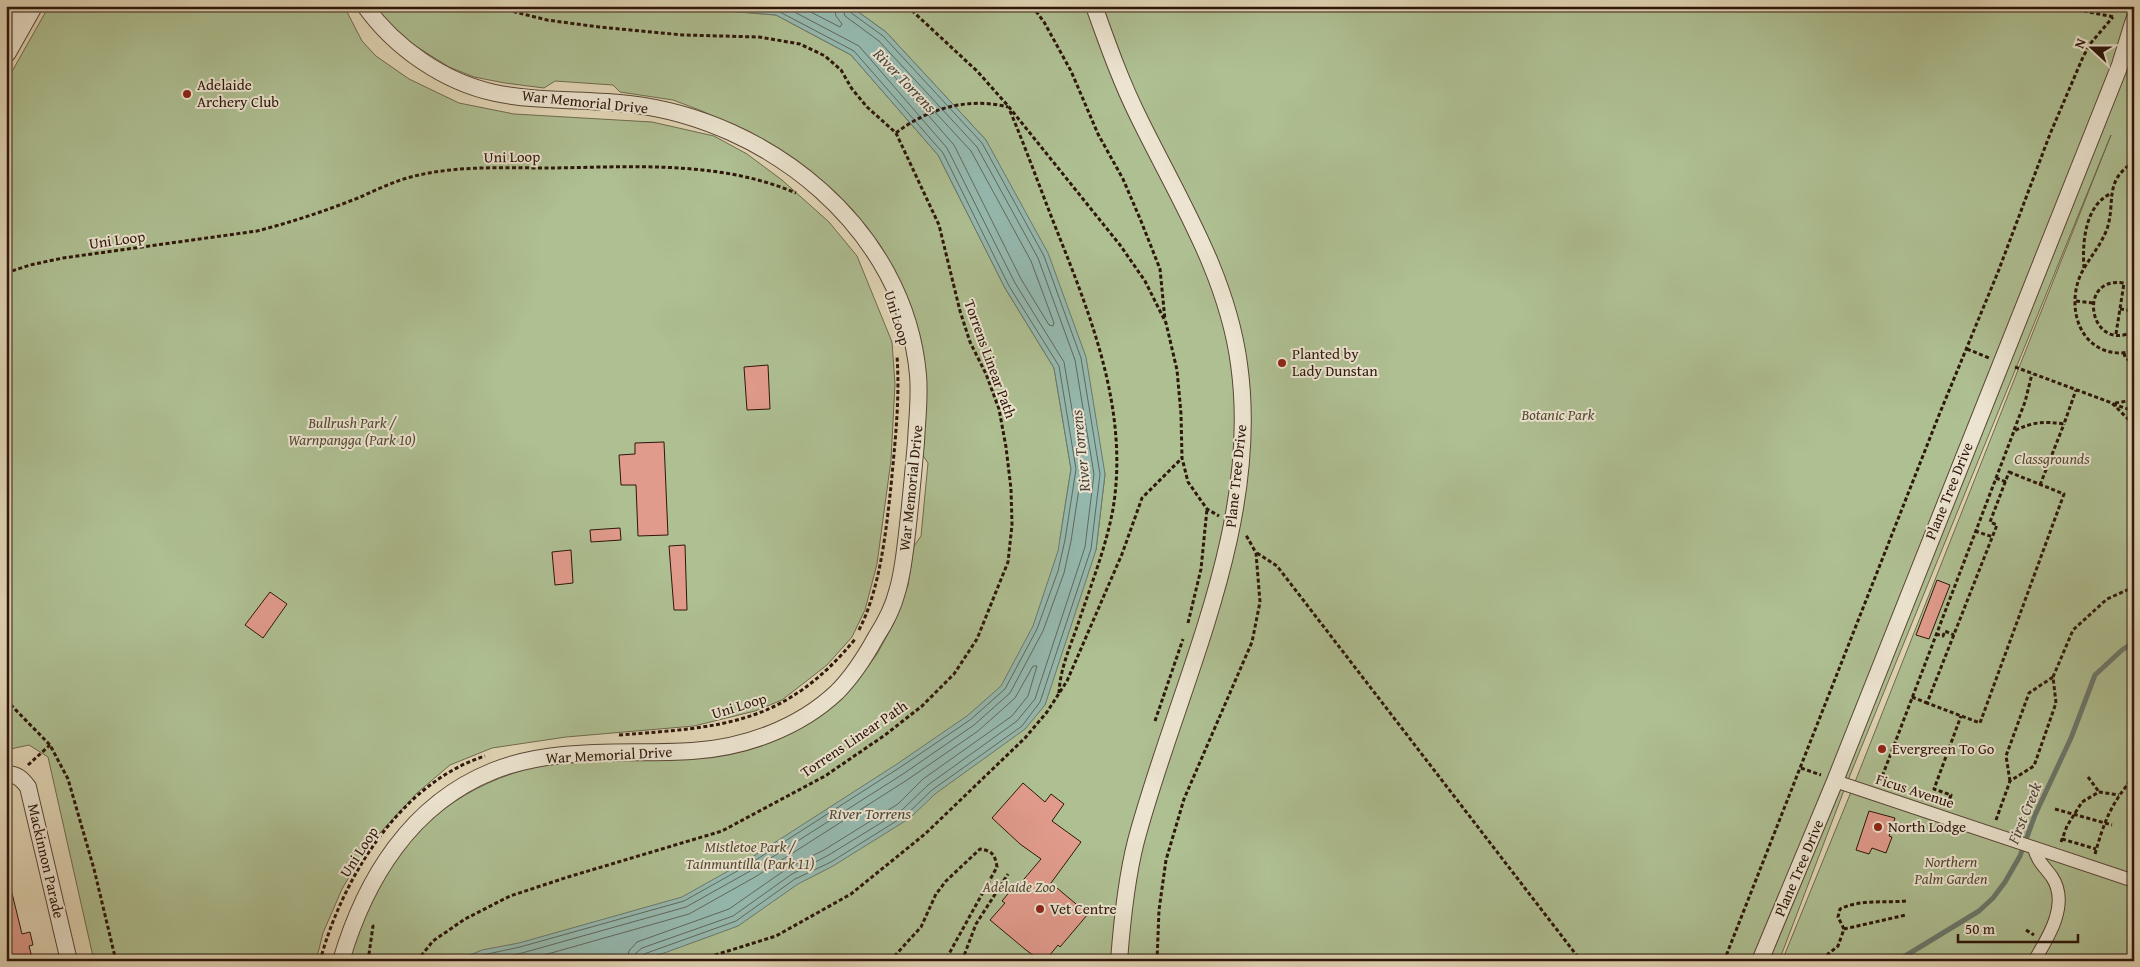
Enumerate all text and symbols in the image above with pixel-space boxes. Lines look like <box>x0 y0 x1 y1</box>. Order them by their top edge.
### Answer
north arrow <box>2068 22 2118 72</box>
text: N <box>2069 35 2091 51</box>
water label: River Torrens <box>867 41 942 118</box>
place label: Adelaide Archery Club <box>197 74 279 112</box>
street label: War Memorial Drive <box>521 84 649 119</box>
marker: Adelaide Archery Club <box>181 88 193 100</box>
street label: Uni Loop <box>484 146 540 167</box>
street label: Uni Loop <box>87 225 146 254</box>
street label: Uni Loop <box>879 288 916 348</box>
street label: Torrens Linear Path <box>959 297 1022 422</box>
place label: Planted by Lady Dunstan <box>1292 343 1378 381</box>
marker: Planted by Lady Dunstan <box>1276 357 1288 369</box>
park label: Botanic Park <box>1521 404 1595 425</box>
water label: River Torrens <box>1064 409 1096 494</box>
park label: Bullrush Park / Warnpangga (Park 10) <box>288 412 416 450</box>
street label: Plane Tree Drive <box>1220 423 1251 529</box>
street label: War Memorial Drive <box>893 424 928 552</box>
street label: Plane Tree Drive <box>1919 439 1978 543</box>
park label: Classgrounds <box>2014 448 2090 469</box>
street label: Uni Loop <box>709 687 769 724</box>
street label: Torrens Linear Path <box>796 695 912 782</box>
place label: Evergreen To Go <box>1892 738 1995 759</box>
street label: War Memorial Drive <box>545 741 673 768</box>
marker: Evergreen To Go <box>1876 743 1888 755</box>
street label: Ficus Avenue <box>1873 768 1957 813</box>
water label: First Creek <box>2000 778 2048 848</box>
street label: Mackinnon Parade <box>23 801 70 920</box>
water label: River Torrens <box>828 801 911 825</box>
street label: Plane Tree Drive <box>1769 816 1828 920</box>
place label: North Lodge <box>1888 816 1966 837</box>
marker: North Lodge <box>1872 821 1884 833</box>
street label: Uni Loop <box>334 822 383 881</box>
park label: Mistletoe Park / Tainmuntilla (Park 11) <box>685 836 815 874</box>
park label: Northern Palm Garden <box>1913 851 1988 889</box>
park label: Adelaide Zoo <box>982 876 1056 897</box>
place label: Vet Centre <box>1050 898 1116 919</box>
marker: Vet Centre <box>1034 903 1046 915</box>
scale bar <box>1958 912 2078 944</box>
text: 50 m <box>1965 918 1996 939</box>

